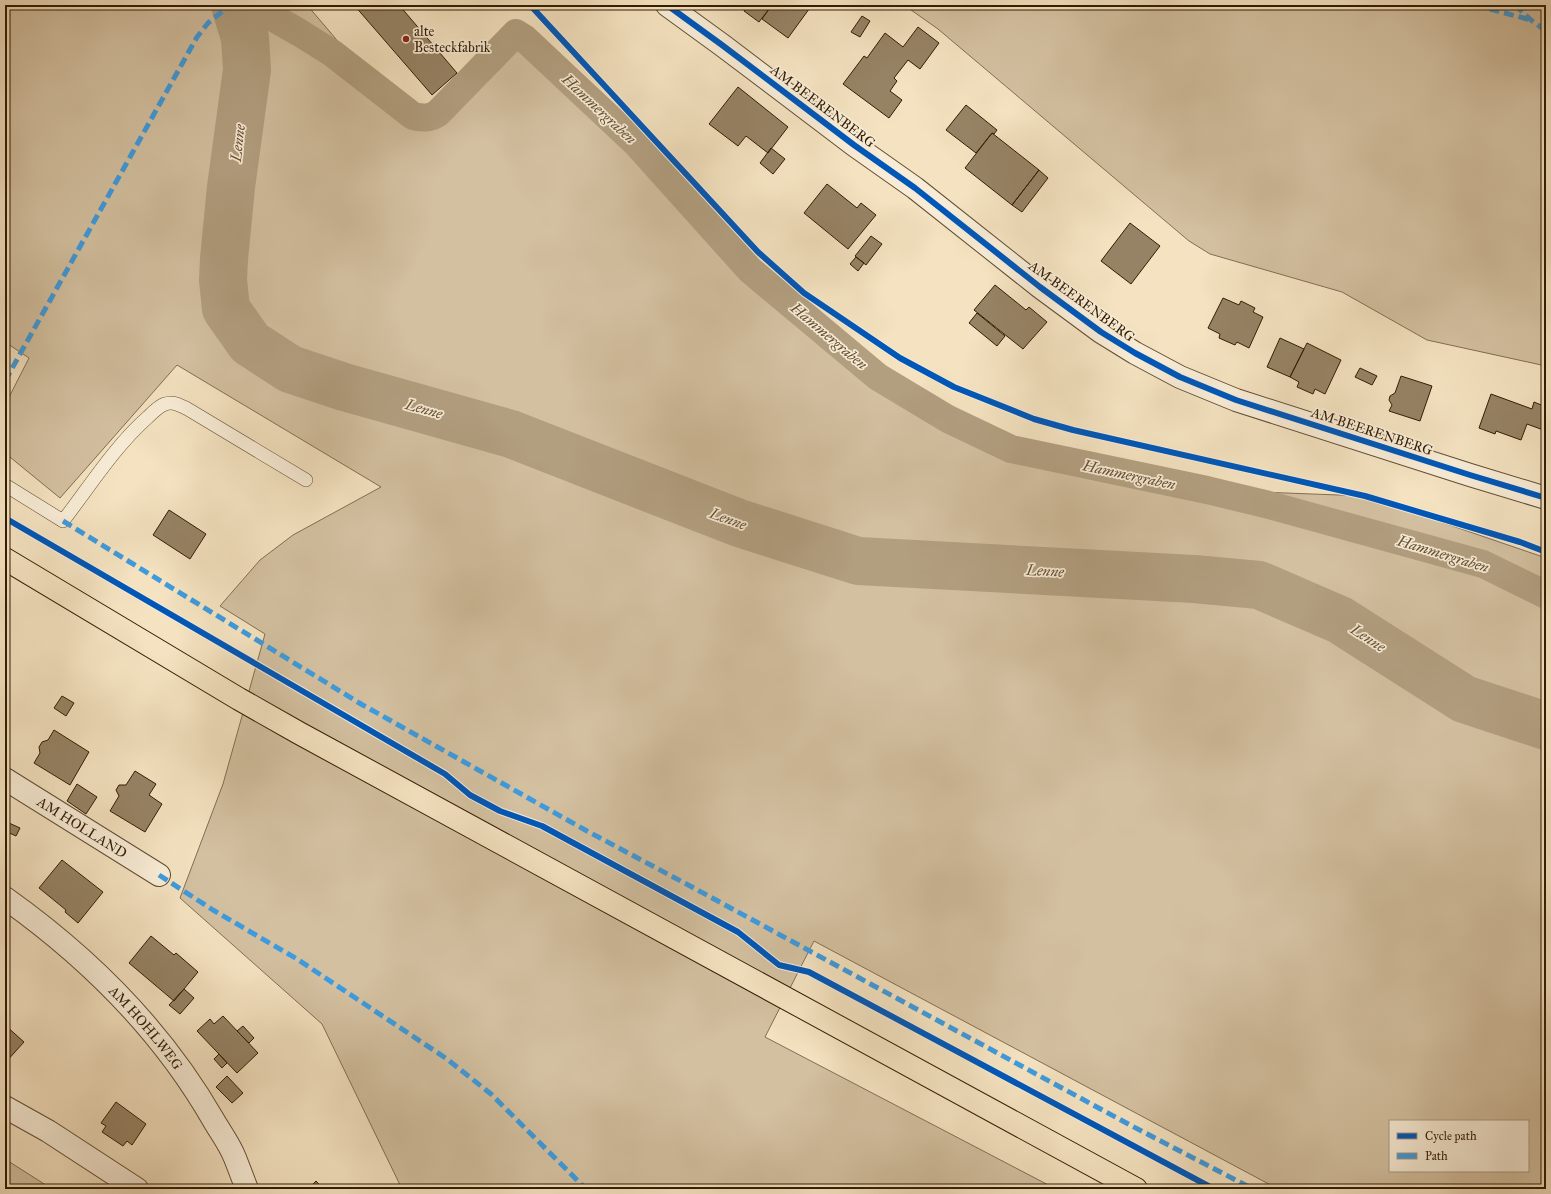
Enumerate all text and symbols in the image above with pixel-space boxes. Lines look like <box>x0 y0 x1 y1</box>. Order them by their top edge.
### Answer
place label: alte Besteckfabrik <box>414 23 491 56</box>
marker: alte Besteckfabrik <box>401 34 411 44</box>
street label: AM BEERENBERG <box>766 61 878 151</box>
water label: Hammergraben <box>558 69 640 148</box>
water label: Lenne <box>227 123 249 164</box>
street label: AM BEERENBERG <box>1025 257 1138 346</box>
water label: Hammergraben <box>786 298 871 373</box>
water label: Lenne <box>402 395 445 423</box>
street label: AM BEERENBERG <box>1308 403 1435 459</box>
water label: Hammergraben <box>1080 456 1177 494</box>
water label: Lenne <box>706 504 749 534</box>
water label: Hammergraben <box>1394 531 1491 576</box>
water label: Lenne <box>1025 561 1065 581</box>
water label: Lenne <box>1346 620 1389 656</box>
street label: AM HOLLAND <box>33 793 130 862</box>
street label: AM HOHLWEG <box>104 982 186 1073</box>
legend <box>1389 1120 1529 1172</box>
text: Cycle path <box>1425 1129 1477 1143</box>
text: Path <box>1425 1149 1448 1163</box>

